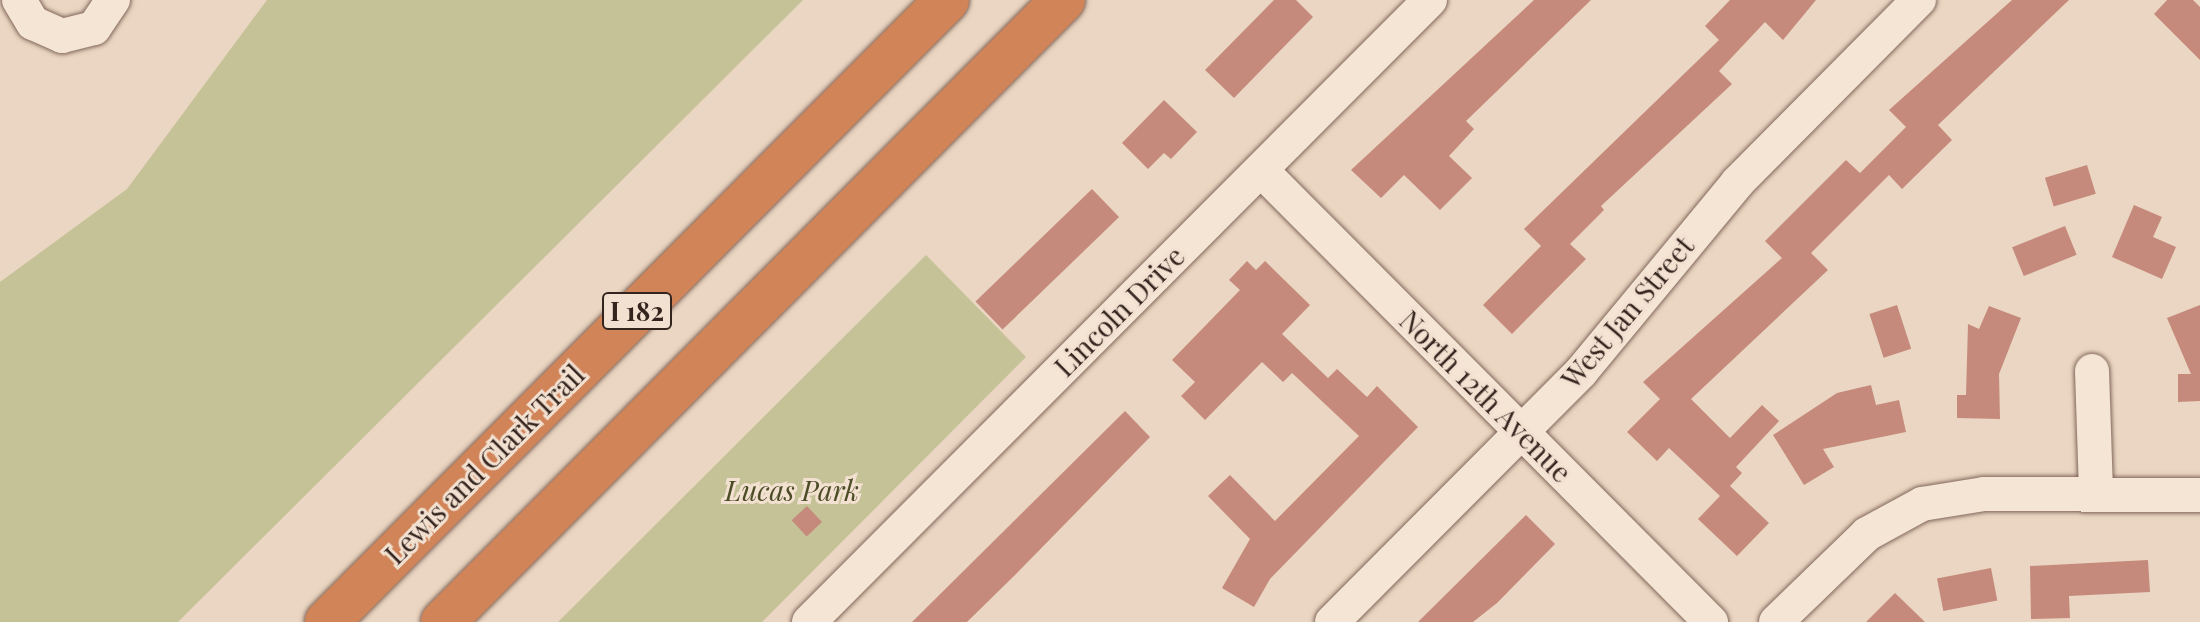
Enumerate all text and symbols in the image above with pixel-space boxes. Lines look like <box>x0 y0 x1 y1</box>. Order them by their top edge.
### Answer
street label: West Jan Street <box>1554 229 1700 395</box>
street label: Lincoln Drive <box>1047 239 1191 383</box>
road number: I 182 <box>601 289 673 333</box>
street label: North 12th Avenue <box>1393 303 1579 489</box>
street label: Lewis and Clark Trail <box>377 357 591 571</box>
park label: Lucas Park <box>725 473 859 507</box>

